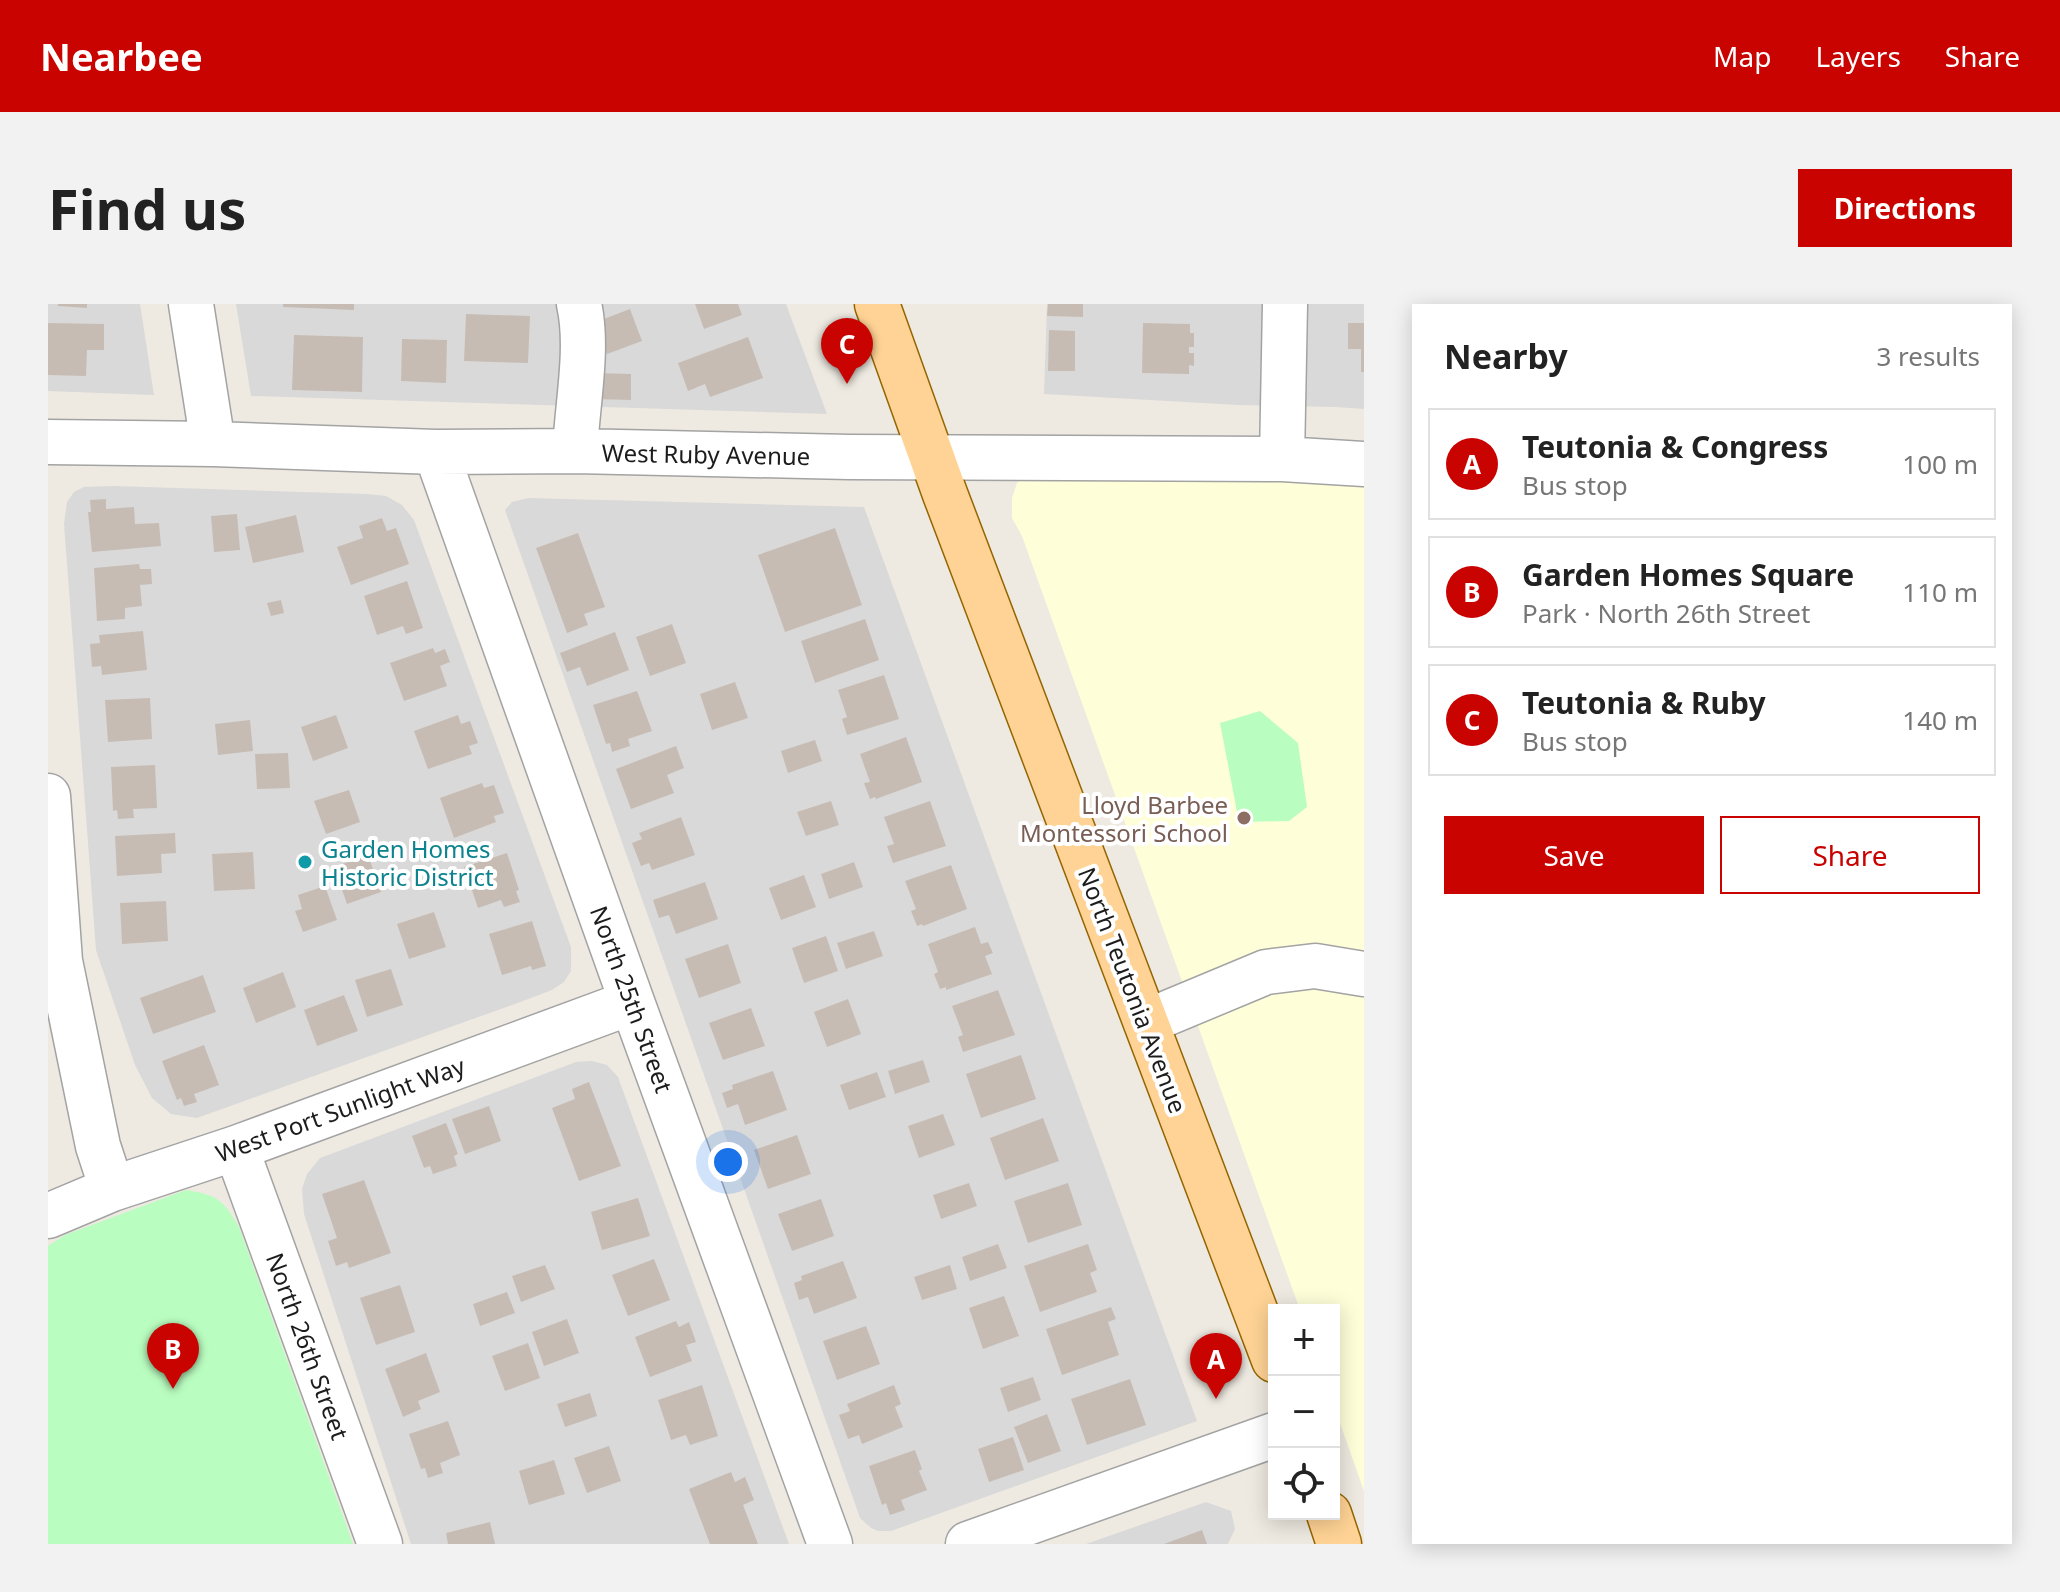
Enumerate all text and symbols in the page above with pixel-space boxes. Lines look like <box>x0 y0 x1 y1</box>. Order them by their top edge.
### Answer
text: Nearbee <box>40 30 203 82</box>
text: Map <box>1713 37 1771 75</box>
text: Layers <box>1815 37 1901 75</box>
text: Share <box>1945 37 2020 75</box>
button: Directions <box>1798 169 2012 247</box>
text: Find us <box>48 170 246 246</box>
pin: C <box>821 318 873 384</box>
text: Nearby <box>1444 333 1568 379</box>
text: 3 results <box>1876 338 1980 374</box>
text: Teutonia & Congress <box>1522 426 1828 467</box>
street label: West Ruby Avenue <box>601 436 811 472</box>
text: A <box>1463 446 1481 482</box>
text: 100 m <box>1902 446 1978 482</box>
text: Bus stop <box>1522 467 1628 503</box>
text: Garden Homes Square <box>1522 554 1854 595</box>
text: B <box>1463 574 1481 610</box>
text: 110 m <box>1902 574 1978 610</box>
text: Park · North 26th Street <box>1522 595 1810 631</box>
text: Teutonia & Ruby <box>1522 682 1766 723</box>
text: C <box>1464 702 1480 738</box>
text: 140 m <box>1902 702 1978 738</box>
text: Bus stop <box>1522 723 1628 759</box>
place label: Lloyd Barbee Montessori School <box>1020 788 1228 849</box>
marker: Lloyd Barbee Montessori School <box>1235 809 1253 827</box>
button: Save <box>1444 816 1704 894</box>
button: Share <box>1720 816 1980 894</box>
place label: Garden Homes Historic District <box>321 832 494 893</box>
marker: Garden Homes Historic District <box>296 853 314 871</box>
street label: North Teutonia Avenue <box>1071 862 1195 1118</box>
street label: North 25th Street <box>583 901 681 1097</box>
street label: West Port Sunlight Way <box>211 1048 470 1169</box>
your location <box>708 1142 748 1182</box>
street label: North 26th Street <box>259 1248 357 1444</box>
map controls <box>1268 1304 1340 1520</box>
button: + <box>1268 1304 1340 1376</box>
pin: B <box>147 1323 199 1389</box>
pin: A <box>1190 1333 1242 1399</box>
button: − <box>1268 1376 1340 1448</box>
button: locate <box>1268 1448 1340 1520</box>

